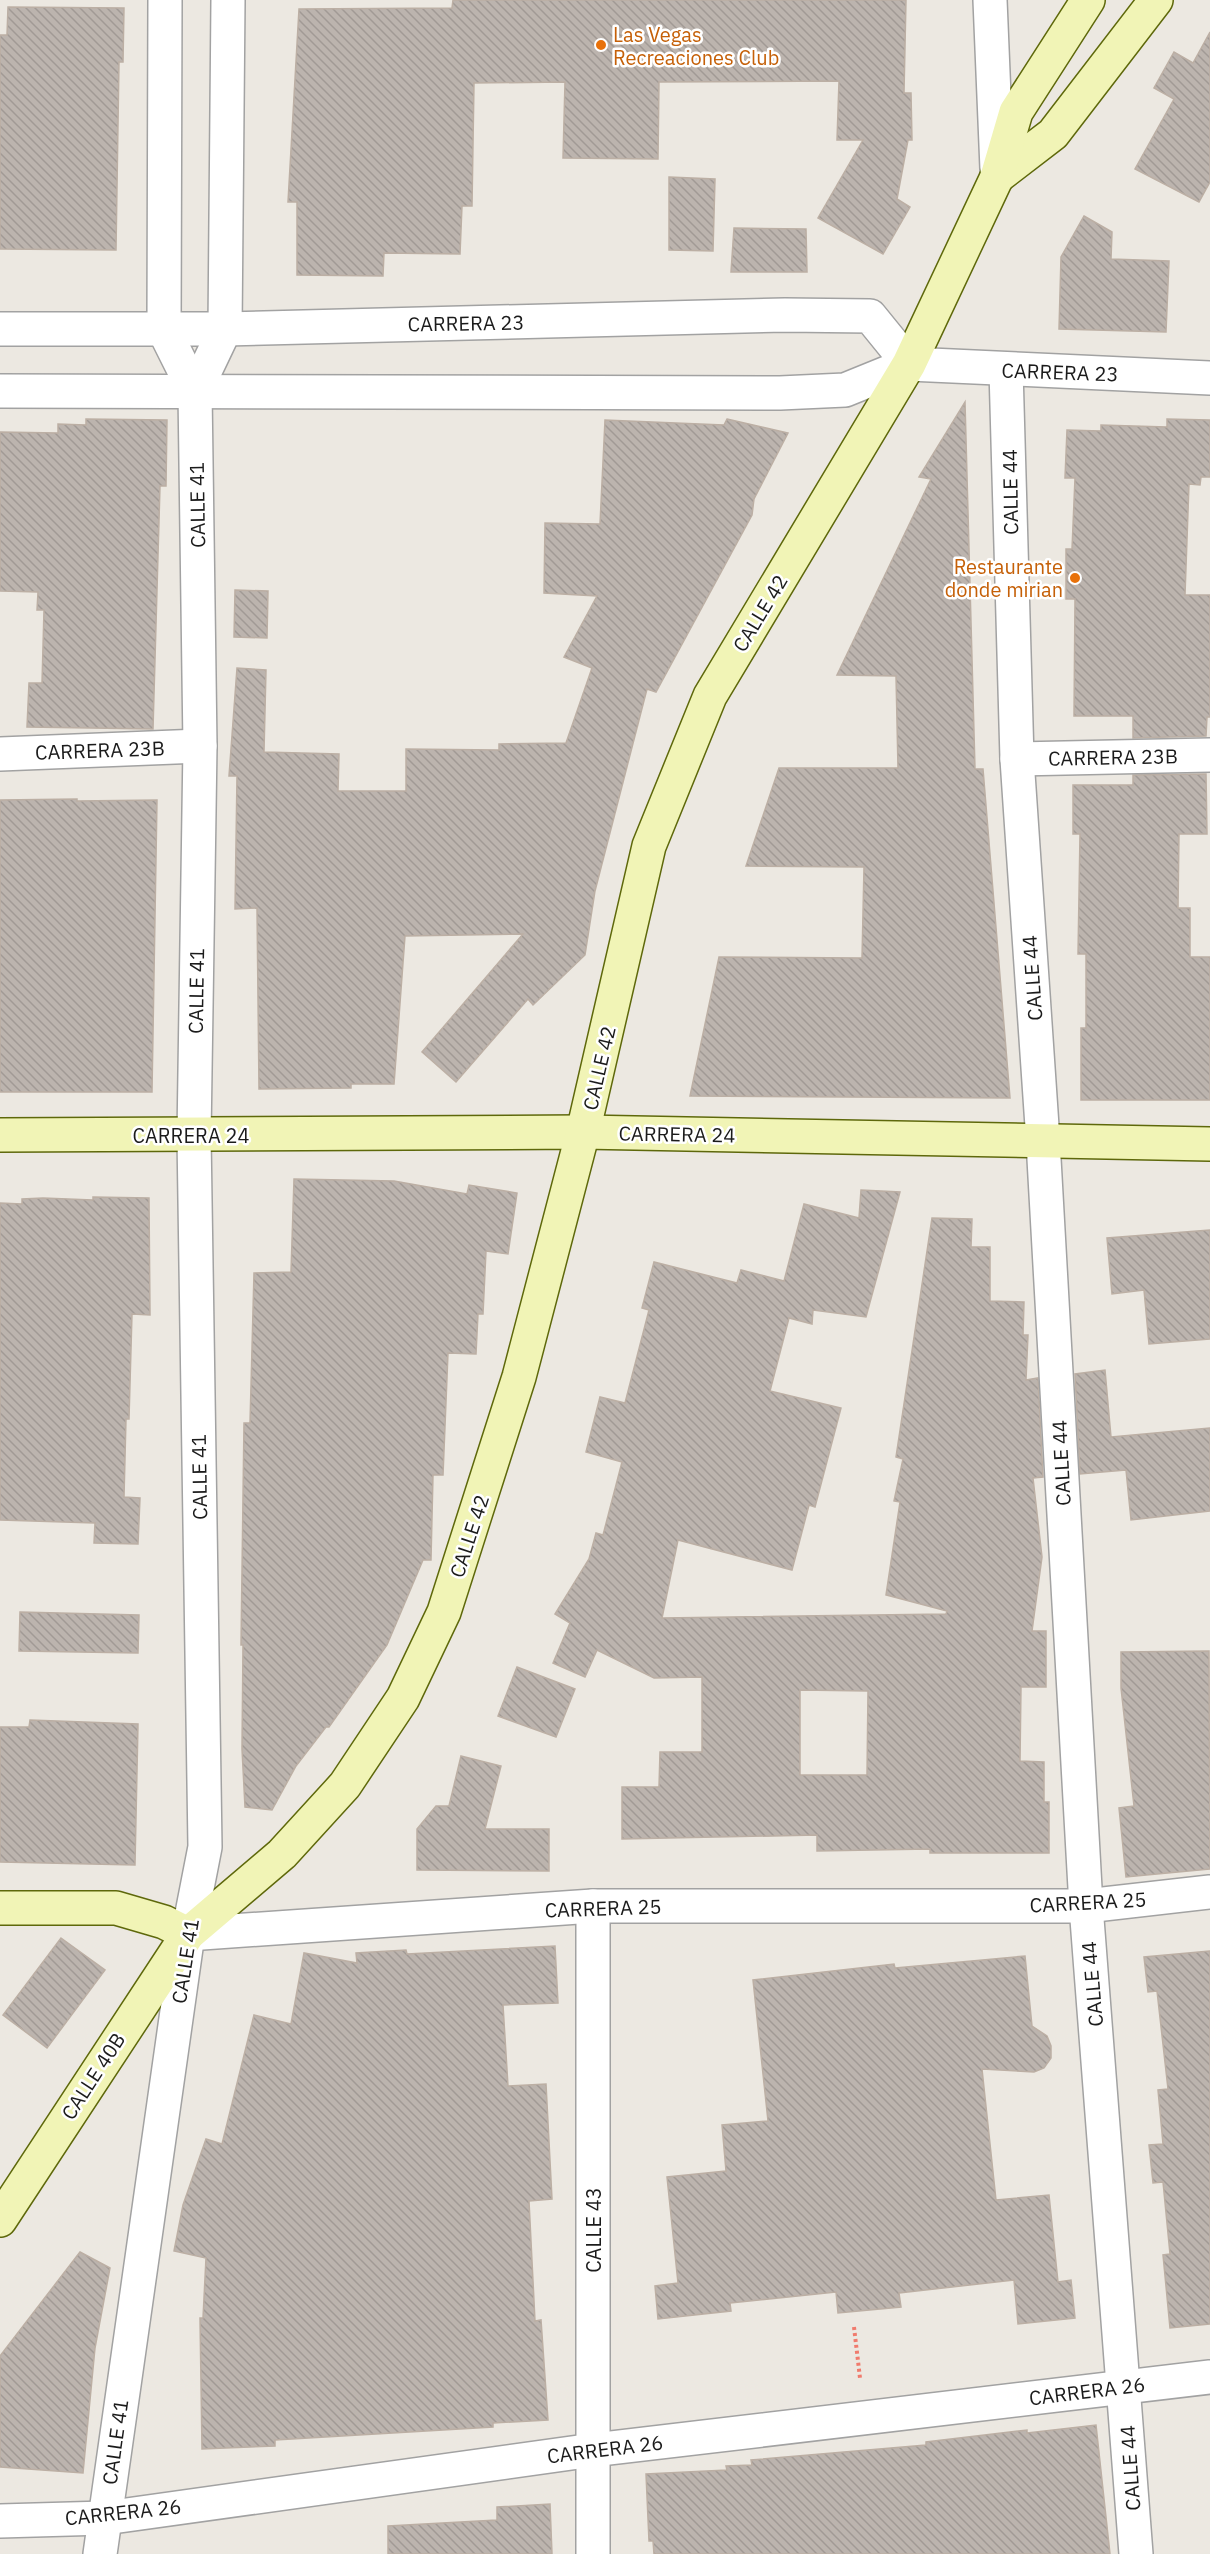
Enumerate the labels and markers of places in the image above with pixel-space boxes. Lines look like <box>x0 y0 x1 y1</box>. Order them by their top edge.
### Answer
place label: Las Vegas Recreaciones Club <box>613 21 779 71</box>
marker: Las Vegas Recreaciones Club <box>594 38 608 52</box>
place label: Restaurante donde mirian <box>945 553 1063 603</box>
marker: Restaurante donde mirian <box>1068 571 1082 585</box>

